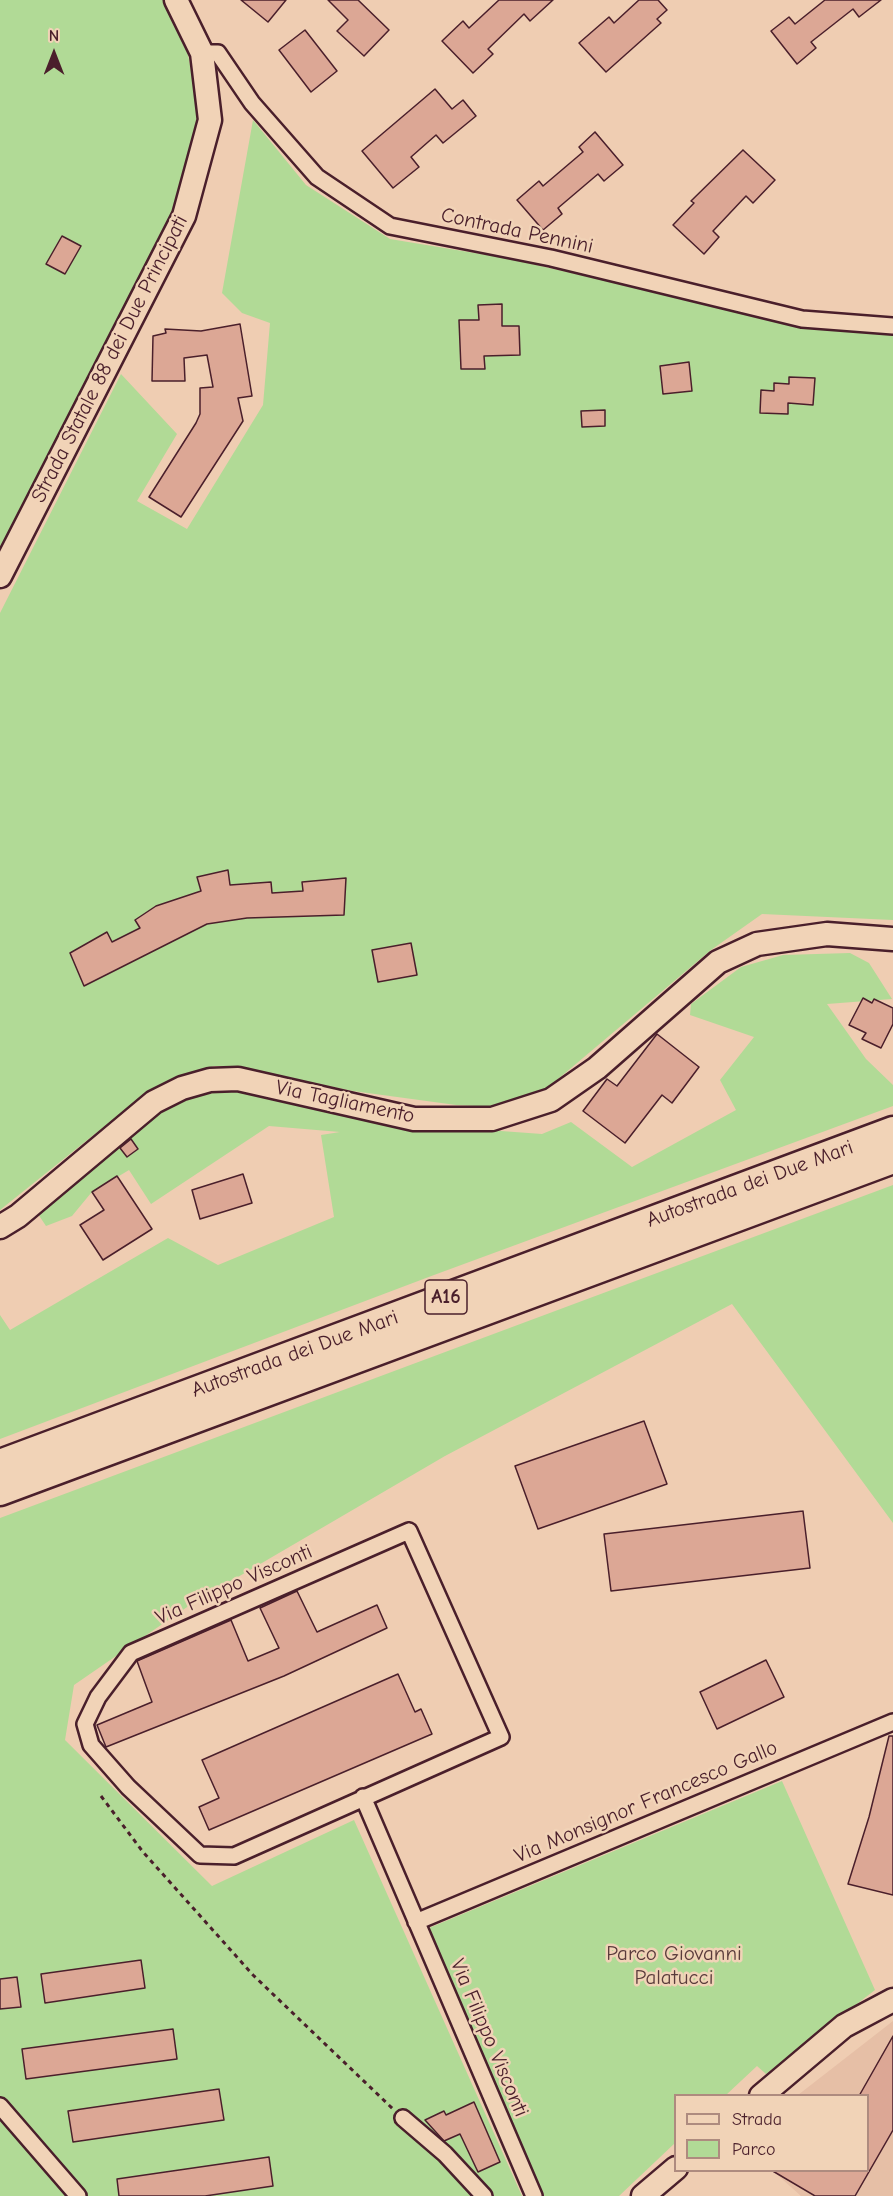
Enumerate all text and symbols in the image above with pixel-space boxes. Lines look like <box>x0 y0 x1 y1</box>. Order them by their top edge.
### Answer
north arrow <box>24 24 84 84</box>
text: N <box>49 27 59 45</box>
street label: Contrada Pennini <box>439 203 595 259</box>
street label: Strada Statale 88 dei Due Principati <box>26 211 194 507</box>
street label: Via Tagliamento <box>273 1075 417 1129</box>
street label: Autostrada dei Due Mari <box>643 1135 857 1233</box>
road number: A16 <box>425 1280 467 1314</box>
street label: Autostrada dei Due Mari <box>188 1305 402 1403</box>
street label: Via Filippo Visconti <box>152 1539 316 1631</box>
street label: Via Monsignor Francesco Gallo <box>511 1735 781 1869</box>
park label: Parco Giovanni Palatucci <box>606 1941 742 1991</box>
street label: Via Filippo Visconti <box>444 1955 534 2121</box>
legend <box>674 2094 869 2172</box>
text: Strada <box>732 2109 782 2130</box>
text: Parco <box>732 2139 775 2160</box>

